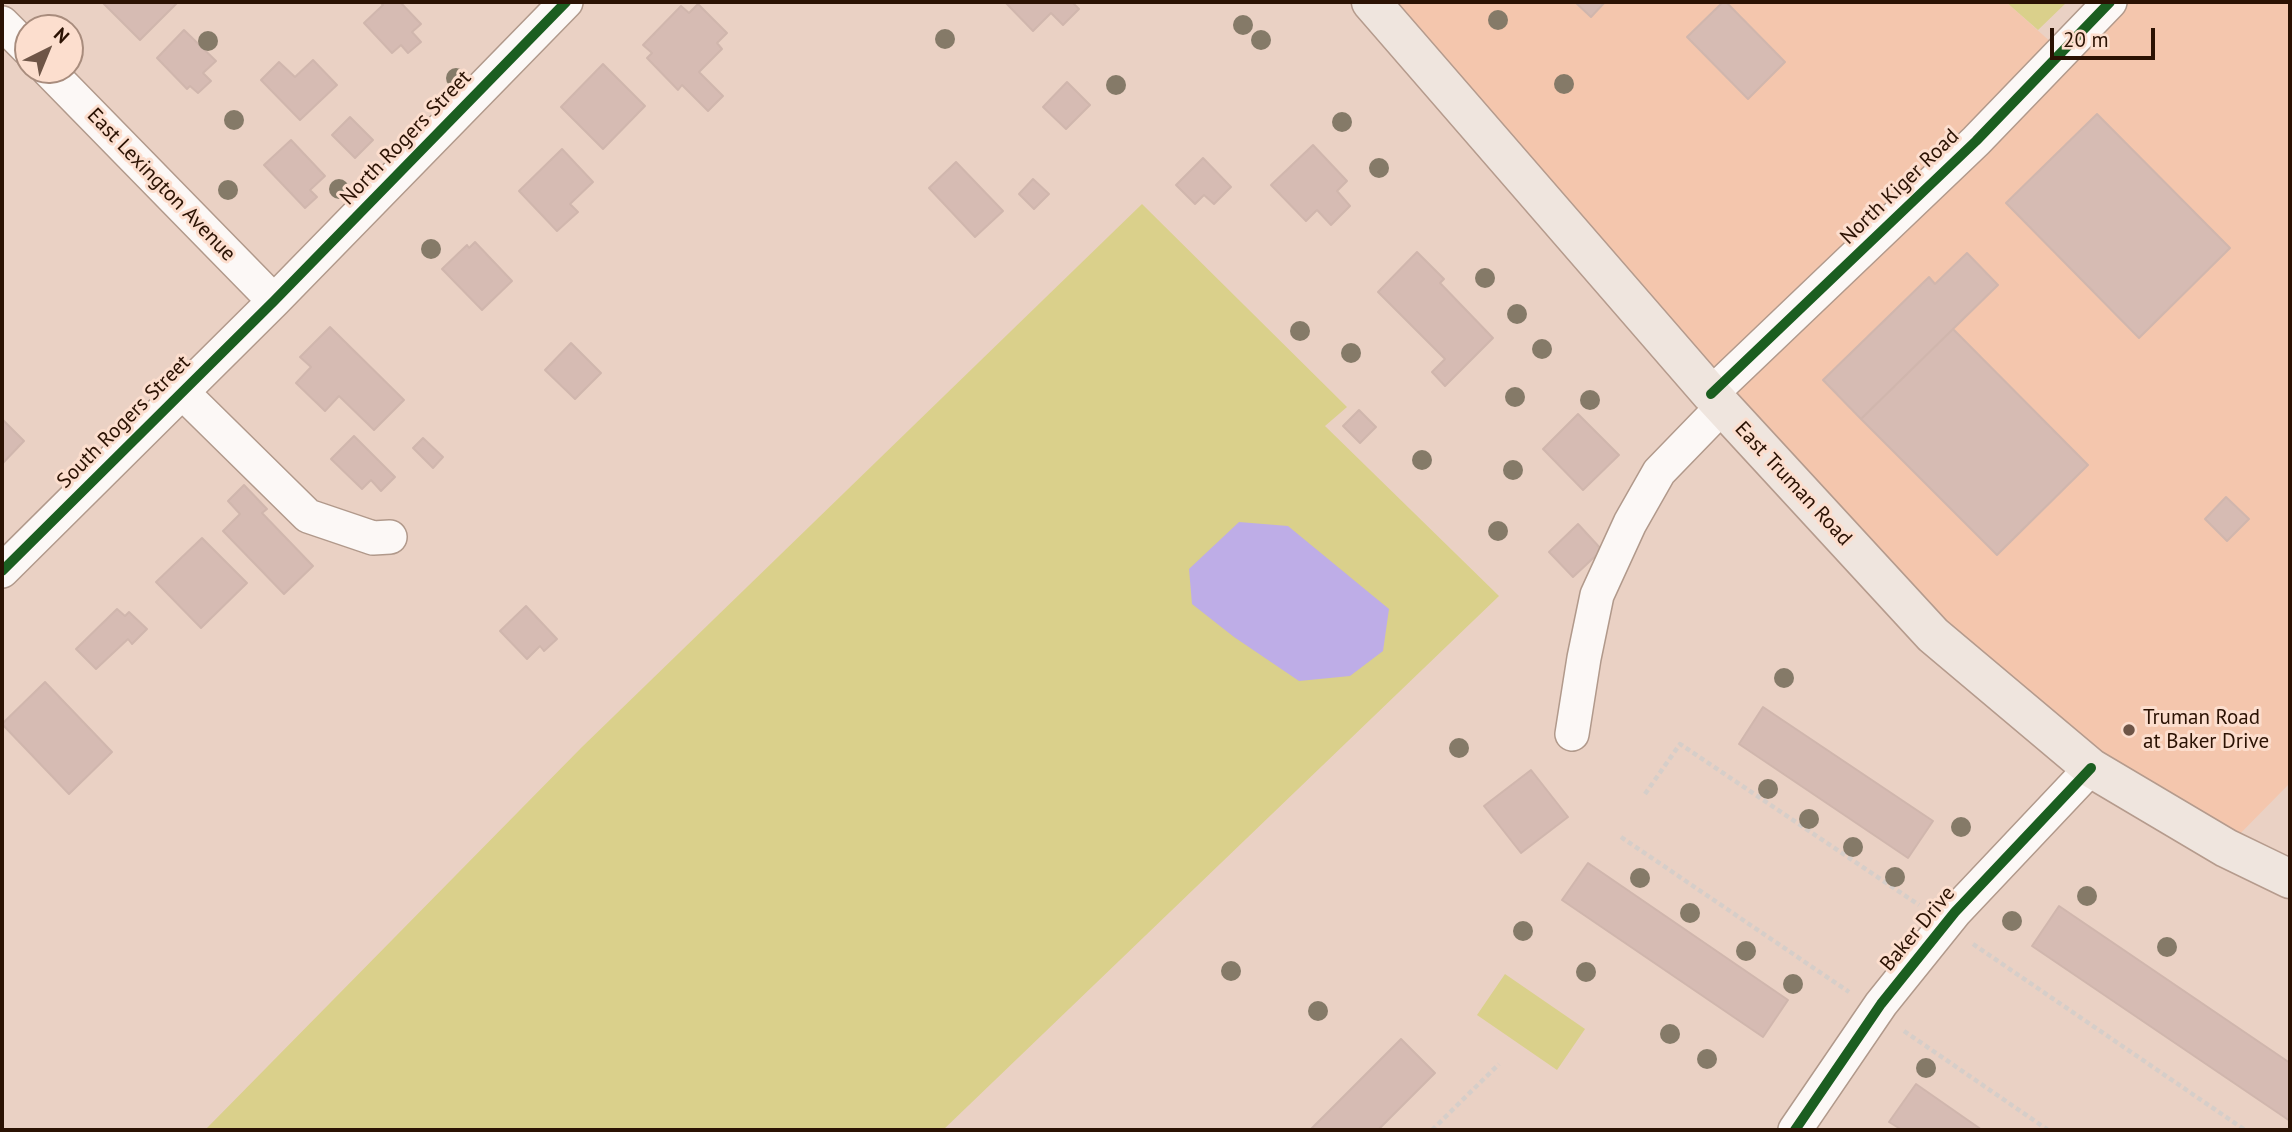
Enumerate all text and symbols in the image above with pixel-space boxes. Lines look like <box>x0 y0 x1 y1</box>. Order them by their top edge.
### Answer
north arrow <box>14 14 84 84</box>
scale bar <box>2054 14 2159 58</box>
text: N <box>49 22 75 48</box>
text: 20 m <box>2063 26 2109 53</box>
street label: North Rogers Street <box>335 65 477 211</box>
street label: East Lexington Avenue <box>81 103 241 267</box>
street label: North Kiger Road <box>1836 124 1964 250</box>
street label: South Rogers Street <box>52 350 196 494</box>
street label: East Truman Road <box>1729 417 1857 551</box>
place label: Truman Road at Baker Drive <box>2143 705 2269 755</box>
marker: Truman Road at Baker Drive <box>2121 722 2137 738</box>
street label: Baker Drive <box>1875 881 1961 977</box>

